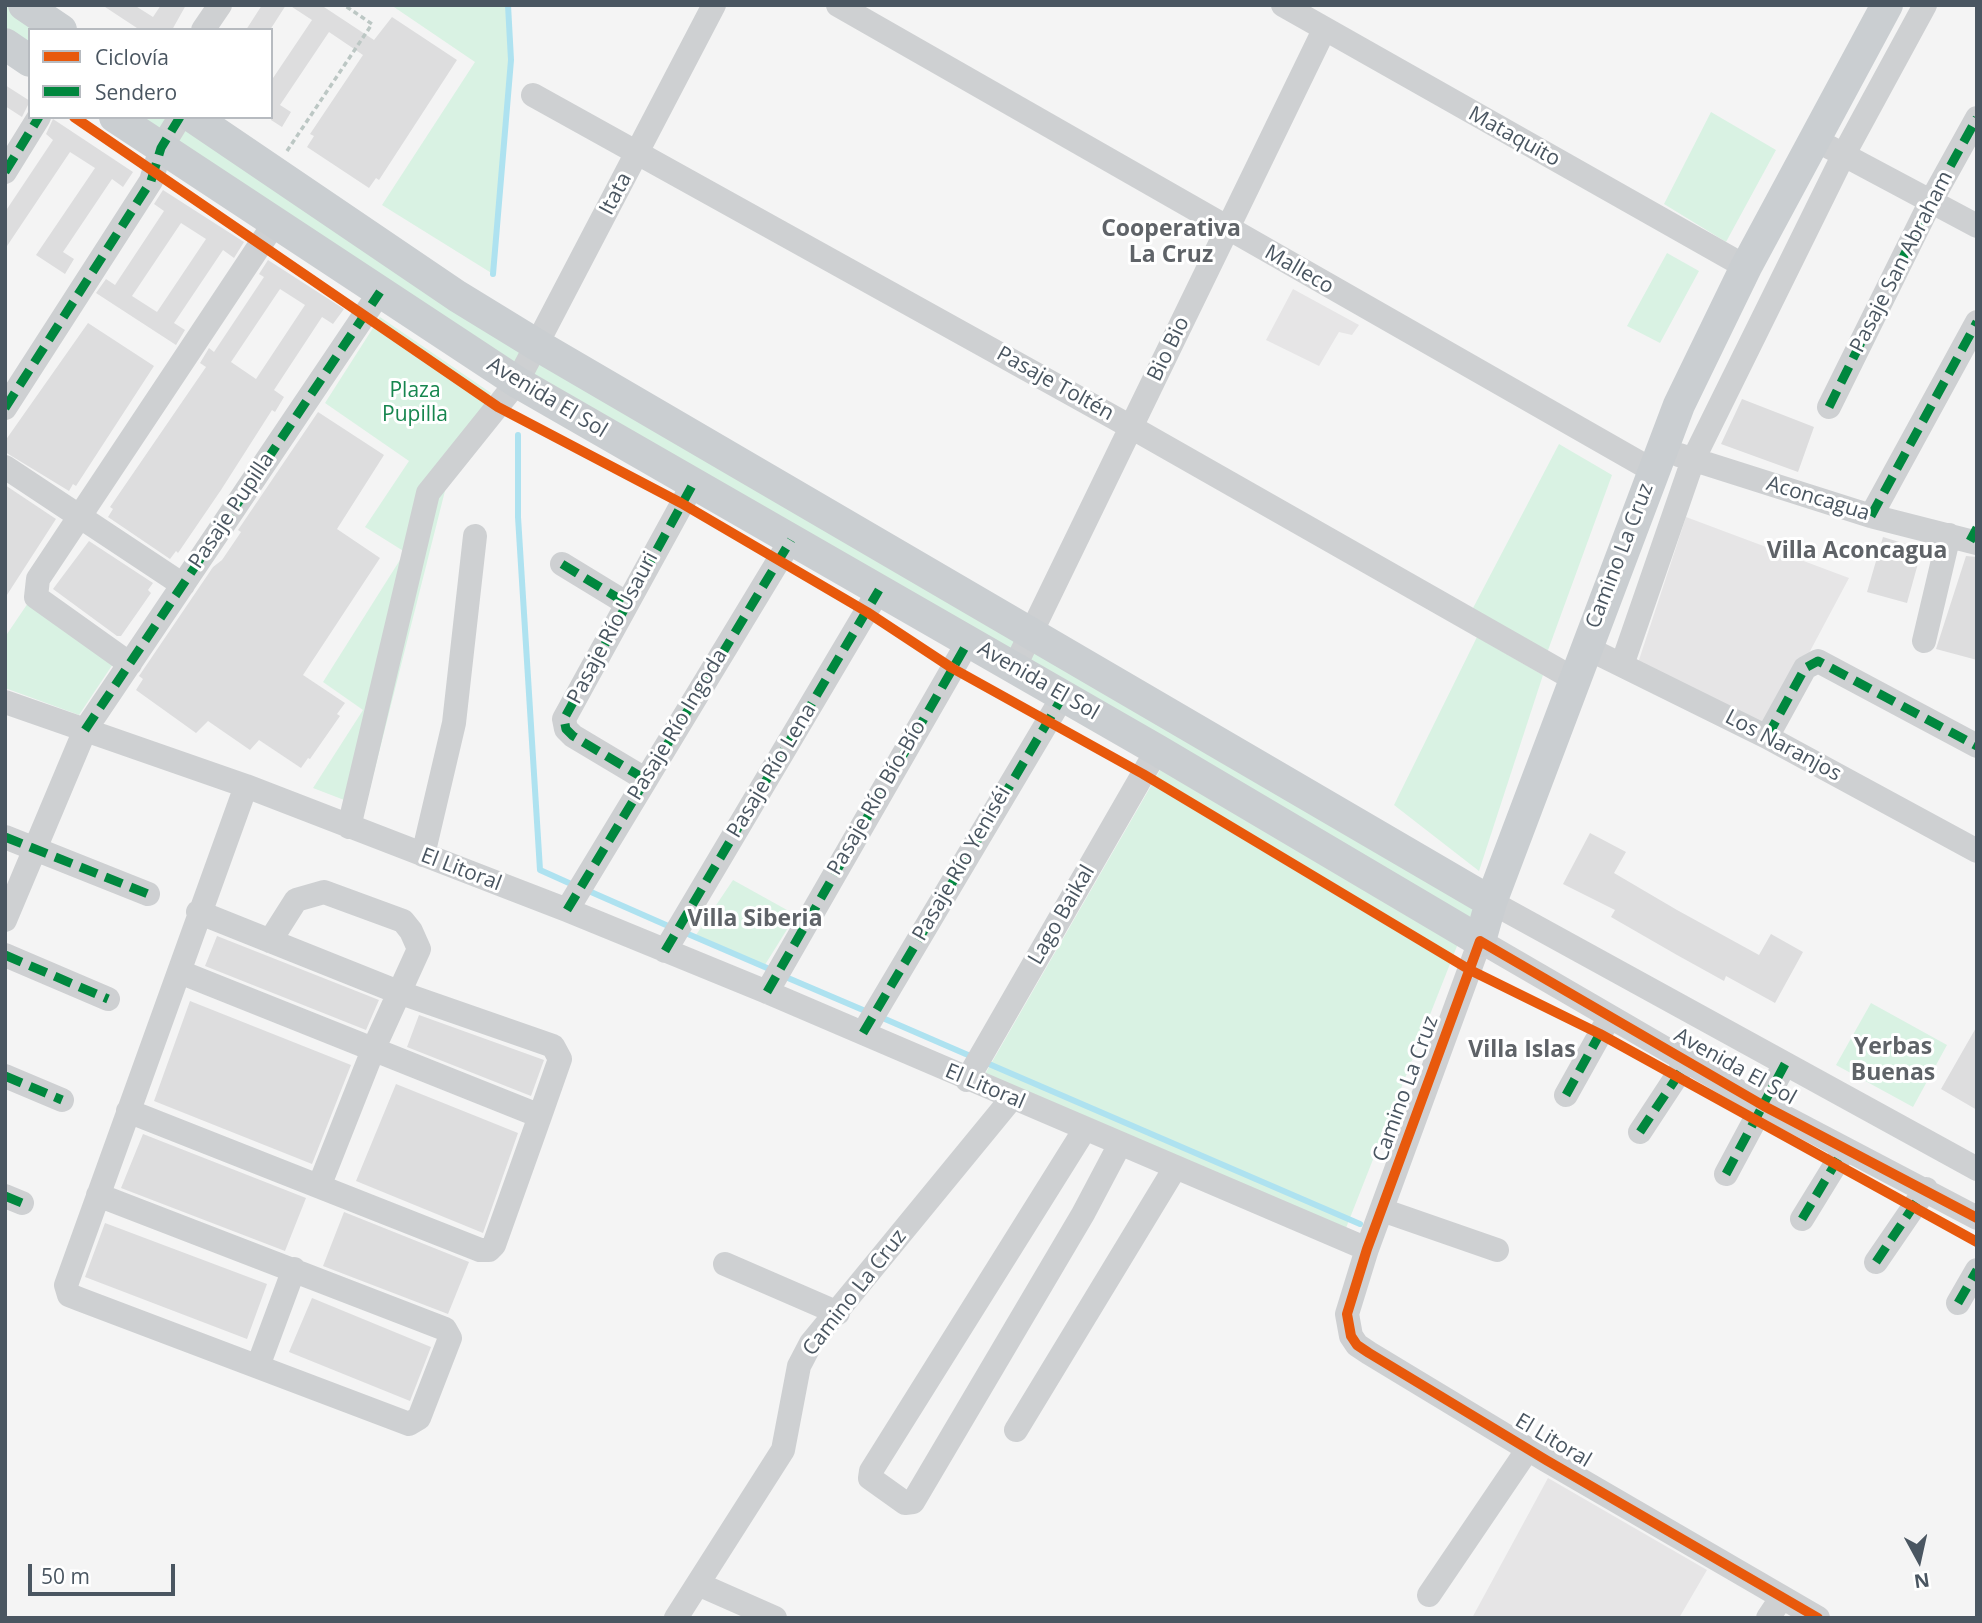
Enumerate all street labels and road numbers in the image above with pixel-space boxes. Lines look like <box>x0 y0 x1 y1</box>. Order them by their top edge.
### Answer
street label: Mataquito <box>1464 102 1564 172</box>
street label: Pasaje San Abraham <box>1845 167 1959 357</box>
street label: Itata <box>595 169 637 219</box>
street label: Malleco <box>1260 240 1338 300</box>
street label: Bio Bio <box>1143 313 1195 385</box>
street label: Pasaje Toltén <box>992 341 1118 427</box>
street label: Avenida El Sol <box>482 352 612 444</box>
street label: Pasaje Pupilla <box>184 448 280 574</box>
street label: Aconcagua <box>1763 471 1873 527</box>
street label: Camino La Cruz <box>1581 480 1659 632</box>
street label: Pasaje Río Usauri <box>562 548 664 708</box>
street label: Avenida El Sol <box>973 636 1103 726</box>
street label: Pasaje Río Ingoda <box>623 645 733 805</box>
street label: Pasaje Río Lena <box>722 699 822 843</box>
street label: Los Naranjos <box>1721 705 1845 787</box>
street label: Pasaje Río Bío-Bío <box>822 716 932 880</box>
street label: Pasaje Río Yeniséi <box>908 782 1016 946</box>
street label: El Litoral <box>417 843 505 897</box>
street label: Lago Baikal <box>1023 861 1101 969</box>
street label: Camino La Cruz <box>1368 1013 1444 1165</box>
street label: Avenida El Sol <box>1670 1023 1800 1111</box>
street label: El Litoral <box>941 1059 1029 1115</box>
street label: Camino La Cruz <box>798 1225 912 1361</box>
street label: El Litoral <box>1510 1408 1596 1474</box>

